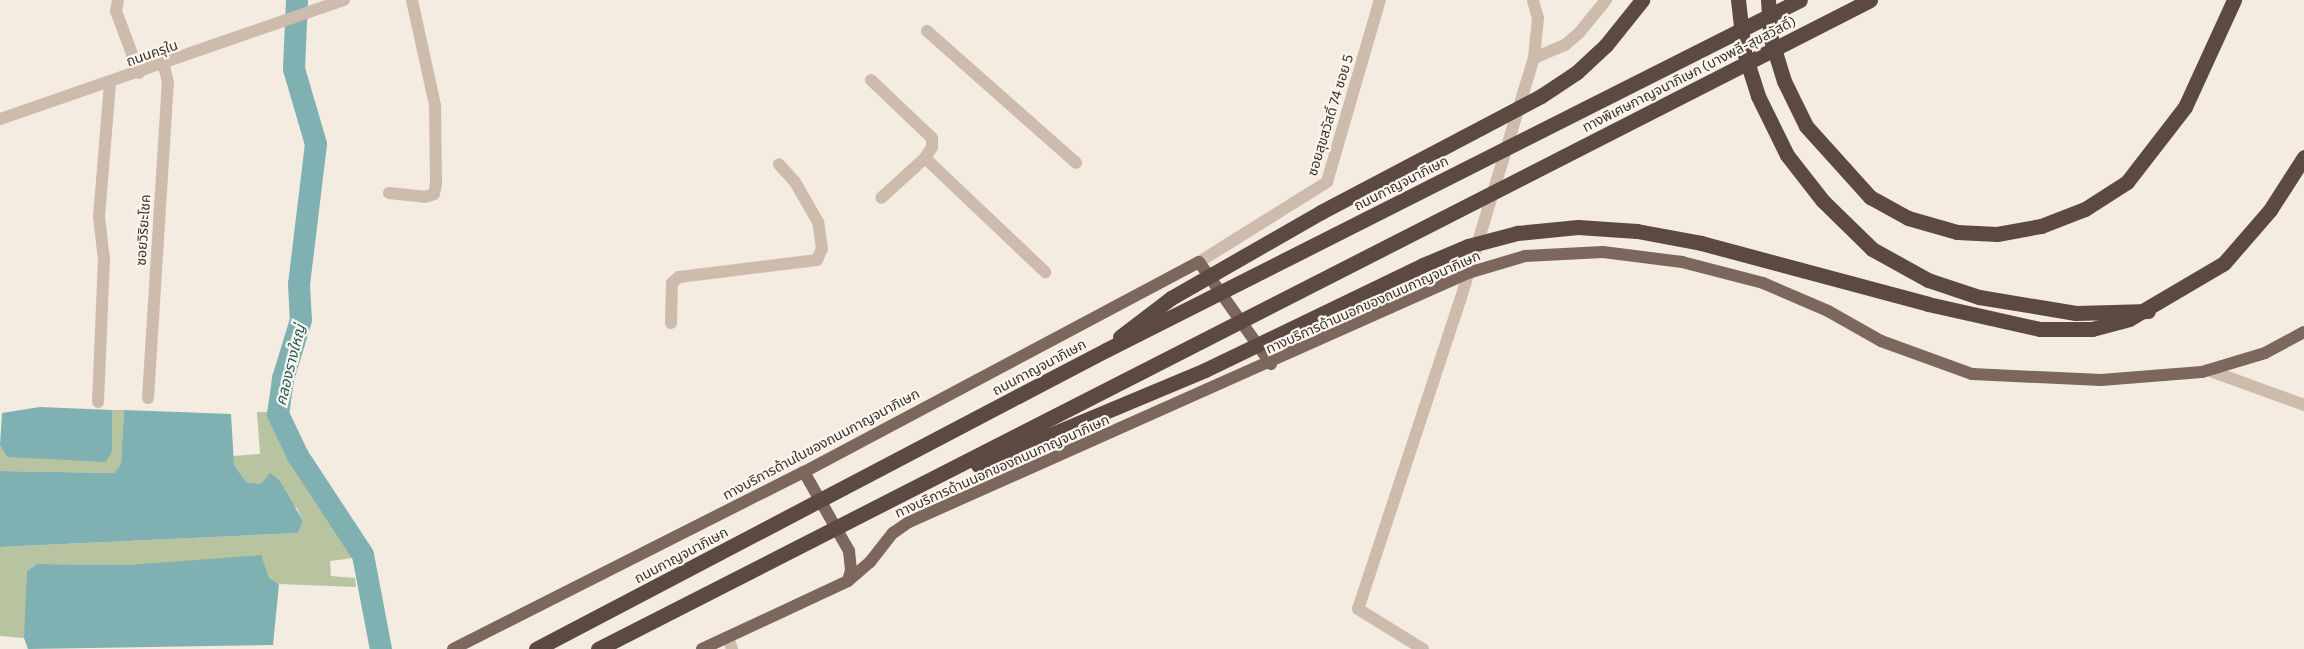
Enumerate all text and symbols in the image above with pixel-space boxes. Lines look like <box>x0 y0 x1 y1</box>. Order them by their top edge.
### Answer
street label: ทางพิเศษกาญจนาภิเษก (บางพลี-สุขสวัสดิ์) <box>1579 13 1799 135</box>
street label: ถนนครุใน <box>124 36 180 70</box>
street label: ซอยสุขสวัสดิ์ 74 ซอย 5 <box>1303 52 1357 178</box>
street label: ถนนกาญจนาภิเษก <box>1351 152 1451 214</box>
street label: ซอยวิริยะโชค <box>132 194 154 266</box>
street label: ทางบริการด้านนอกของถนนกาญจนาภิเษก <box>1263 247 1483 357</box>
water label: คลองรางใหญ่ <box>271 323 309 407</box>
street label: ถนนกาญจนาภิเษก <box>989 335 1089 399</box>
street label: ทางบริการด้านในของถนนกาญจนาภิเษก <box>720 385 922 503</box>
street label: ทางบริการด้านนอกของถนนกาญจนาภิเษก <box>892 411 1112 521</box>
street label: ถนนกาญจนาภิเษก <box>631 523 731 587</box>

